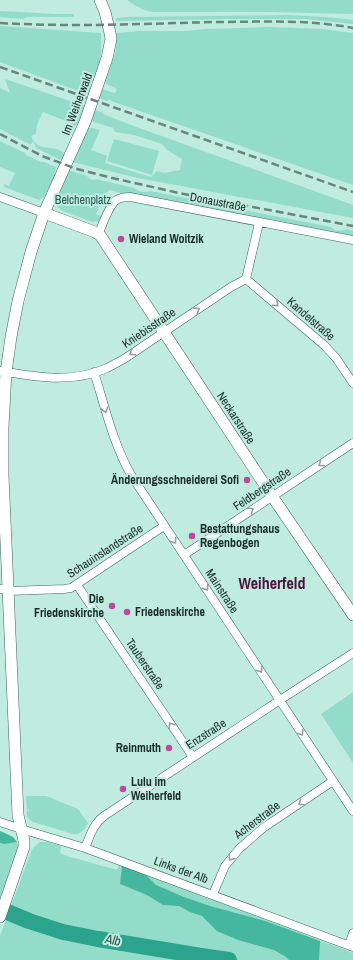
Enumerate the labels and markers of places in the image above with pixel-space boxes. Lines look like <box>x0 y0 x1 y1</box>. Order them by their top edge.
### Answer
place label: Wieland Woitzik <box>129 231 204 247</box>
marker: Wieland Woitzik <box>116 234 126 244</box>
place label: Änderungsschneiderei Sofi <box>111 472 239 488</box>
marker: Änderungsschneiderei Sofi <box>242 475 252 485</box>
place label: Bestattungshaus Regenbogen <box>200 521 280 551</box>
marker: Bestattungshaus Regenbogen <box>187 531 197 541</box>
place label: Die Friedenskirche <box>34 591 105 621</box>
marker: Die Friedenskirche <box>107 601 117 611</box>
place label: Friedenskirche <box>135 604 206 620</box>
marker: Friedenskirche <box>122 607 132 617</box>
place label: Reinmuth <box>116 740 161 756</box>
marker: Reinmuth <box>164 743 174 753</box>
place label: Lulu im Weiherfeld <box>131 774 181 804</box>
marker: Lulu im Weiherfeld <box>118 784 128 794</box>

